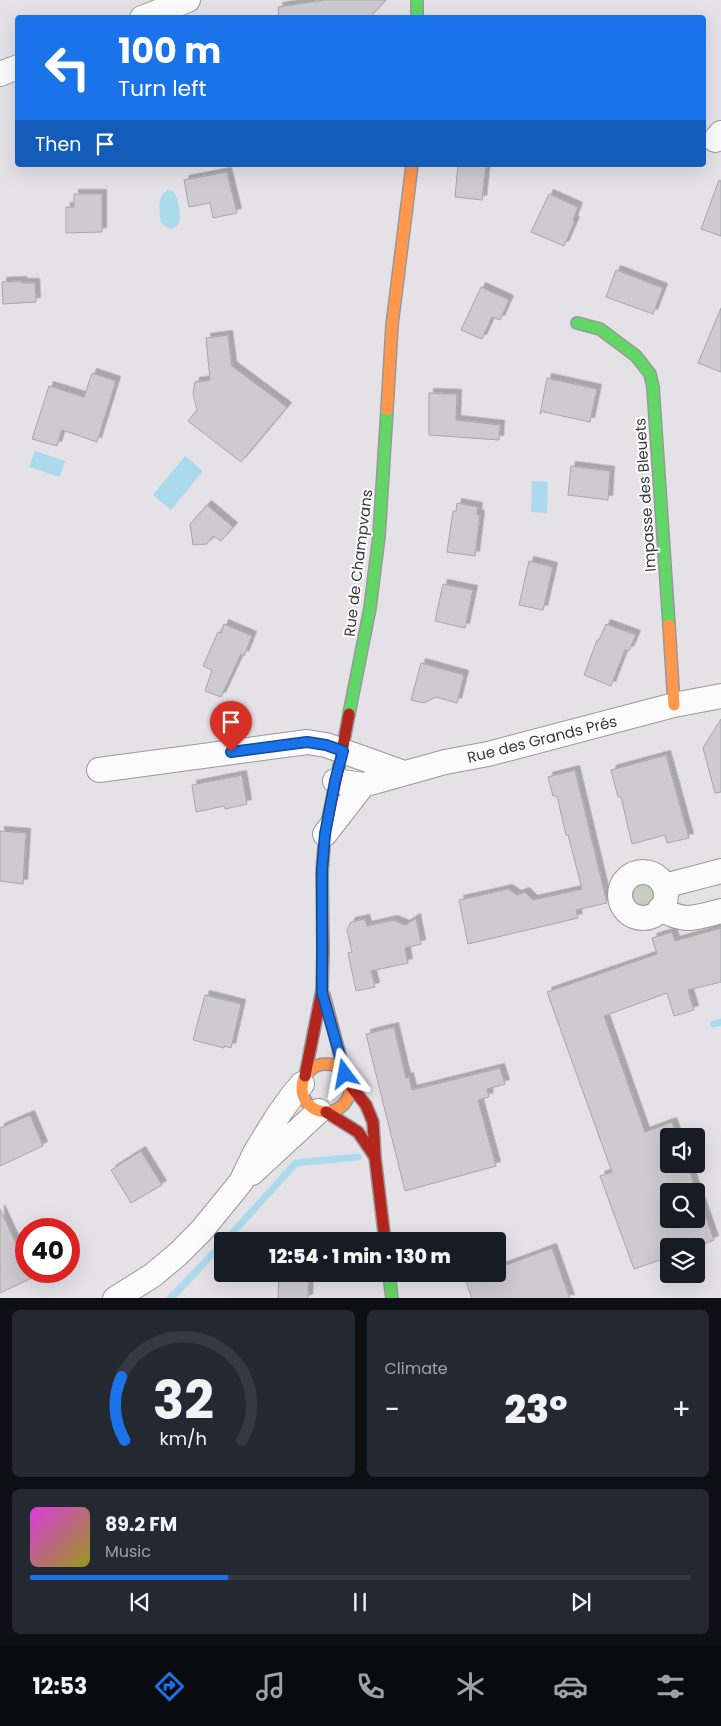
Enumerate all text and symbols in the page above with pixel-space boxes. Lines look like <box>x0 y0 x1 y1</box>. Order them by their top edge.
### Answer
text: 100 m <box>118 26 221 75</box>
icon: left <box>35 35 100 100</box>
text: Turn left <box>118 73 206 104</box>
icon: arrive <box>91 130 119 158</box>
text: Then <box>35 131 81 158</box>
street label: Impasse des Bleuets <box>629 417 661 573</box>
street label: Rue de Champvans <box>339 488 377 638</box>
pin <box>210 701 252 752</box>
icon: arrive <box>217 708 245 736</box>
street label: Rue des Grands Prés <box>465 710 619 768</box>
position arrow <box>318 1047 370 1099</box>
map controls <box>660 1128 705 1283</box>
button: sound <box>660 1128 705 1173</box>
button: search <box>660 1183 705 1228</box>
speed limit sign: 40 <box>15 1218 80 1283</box>
button: layers <box>660 1238 705 1283</box>
text: 12:54 · 1 min · 130 m <box>269 1243 451 1270</box>
text: Climate <box>385 1357 448 1380</box>
text: 32 <box>153 1364 214 1437</box>
text: 23° <box>504 1383 567 1436</box>
text: − <box>385 1390 400 1429</box>
text: + <box>672 1390 691 1429</box>
text: km/h <box>159 1426 207 1451</box>
text: 89.2 FM <box>105 1511 177 1538</box>
text: Music <box>105 1540 151 1563</box>
icon: previous <box>126 1588 154 1616</box>
icon: pause <box>346 1588 374 1616</box>
icon: next <box>567 1588 595 1616</box>
icon: directions <box>152 1669 187 1704</box>
icon: music <box>253 1669 288 1704</box>
icon: phone <box>353 1669 388 1704</box>
icon: climate <box>453 1669 488 1704</box>
icon: car <box>553 1669 588 1704</box>
icon: filters <box>653 1669 688 1704</box>
text: 12:53 <box>33 1671 87 1702</box>

